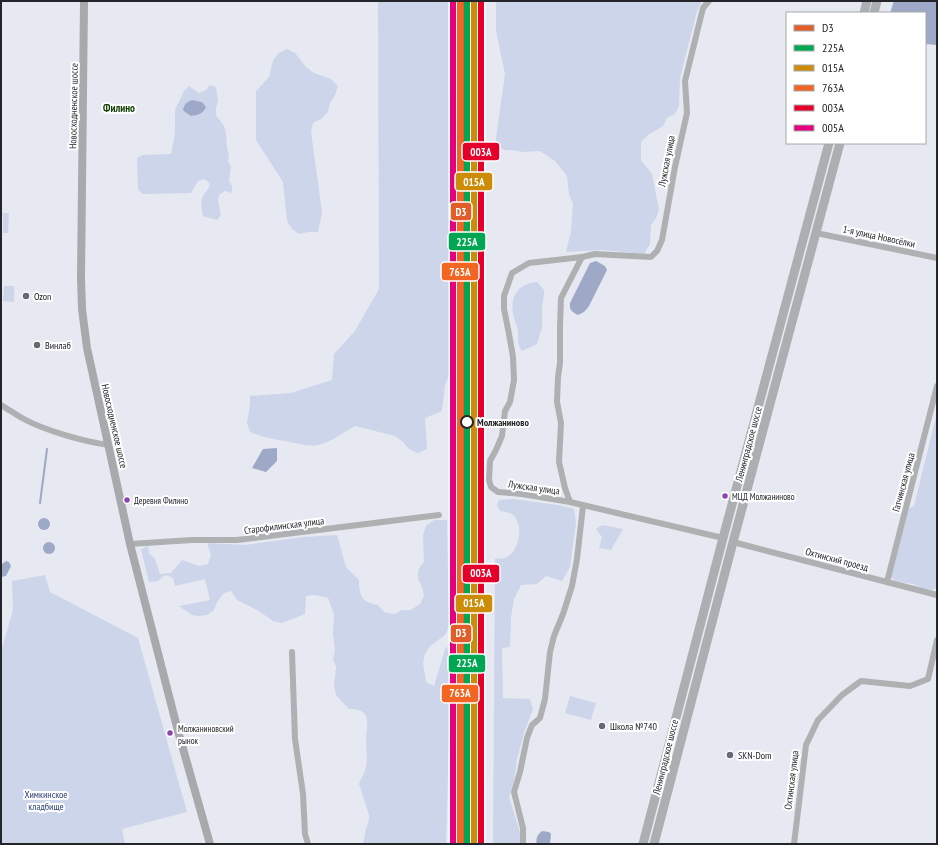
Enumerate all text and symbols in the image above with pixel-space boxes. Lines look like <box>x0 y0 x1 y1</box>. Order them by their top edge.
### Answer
legend <box>786 12 926 144</box>
text: D3 <box>822 20 834 35</box>
text: 225А <box>822 40 844 55</box>
text: 015А <box>822 60 844 75</box>
street label: Новосходненское шоссе <box>66 63 81 149</box>
text: 763А <box>822 80 844 95</box>
text: 003А <box>822 100 844 115</box>
district label: Филино <box>103 101 135 115</box>
text: 005А <box>822 120 844 135</box>
street label: Лужская улица <box>655 134 678 189</box>
line badge: 003А <box>462 142 500 161</box>
text: 003А <box>470 145 492 159</box>
line badge: 015А <box>455 172 493 191</box>
text: 015А <box>463 175 485 189</box>
line badge: D3 <box>450 202 472 221</box>
text: D3 <box>455 205 467 219</box>
street label: 1-я улица Новосёлки <box>841 222 916 251</box>
line badge: 225А <box>448 232 486 251</box>
text: 225А <box>456 235 478 249</box>
line badge: 763А <box>441 262 479 281</box>
text: 763А <box>449 265 471 279</box>
place label: Ozon <box>34 290 52 303</box>
marker: Ozon <box>21 291 31 301</box>
place label: Винлаб <box>45 339 71 352</box>
marker: Винлаб <box>32 340 42 350</box>
street label: Новосходненское шоссе <box>99 383 131 469</box>
street label: Ленинградское шоссе <box>732 405 765 484</box>
marker: Молжаниново <box>460 415 474 429</box>
place label: Молжаниново <box>477 416 529 429</box>
street label: Гатчинская улица <box>889 451 918 513</box>
street label: Лужская улица <box>506 477 561 498</box>
marker: МЦД Молжаниново <box>720 491 730 501</box>
place label: МЦД Молжаниново <box>732 491 795 502</box>
marker: Деревня Филино <box>122 495 132 505</box>
place label: Деревня Филино <box>134 495 188 506</box>
street label: Старофилинская улица <box>243 514 325 537</box>
street label: Охтинский проезд <box>804 545 870 574</box>
line badge: 003А <box>462 564 500 583</box>
text: 003А <box>470 566 492 580</box>
line badge: 015А <box>455 594 493 613</box>
text: 015А <box>463 596 485 610</box>
line badge: D3 <box>450 624 472 643</box>
text: D3 <box>455 626 467 640</box>
line badge: 225А <box>448 654 486 673</box>
text: 225А <box>456 656 478 670</box>
line badge: 763А <box>441 684 479 703</box>
text: 763А <box>449 686 471 700</box>
street label: Ленинградское шоссе <box>650 718 681 797</box>
place label: Школа №740 <box>610 720 658 733</box>
marker: Школа №740 <box>597 721 607 731</box>
place label: Молжаниновский рынок <box>178 723 234 746</box>
marker: Молжаниновский рынок <box>165 728 175 738</box>
place label: SKN-Dom <box>738 749 772 762</box>
marker: SKN-Dom <box>725 750 735 760</box>
street label: Охтинская улица <box>781 750 802 810</box>
park label: Химкинское кладбище <box>24 788 68 813</box>

